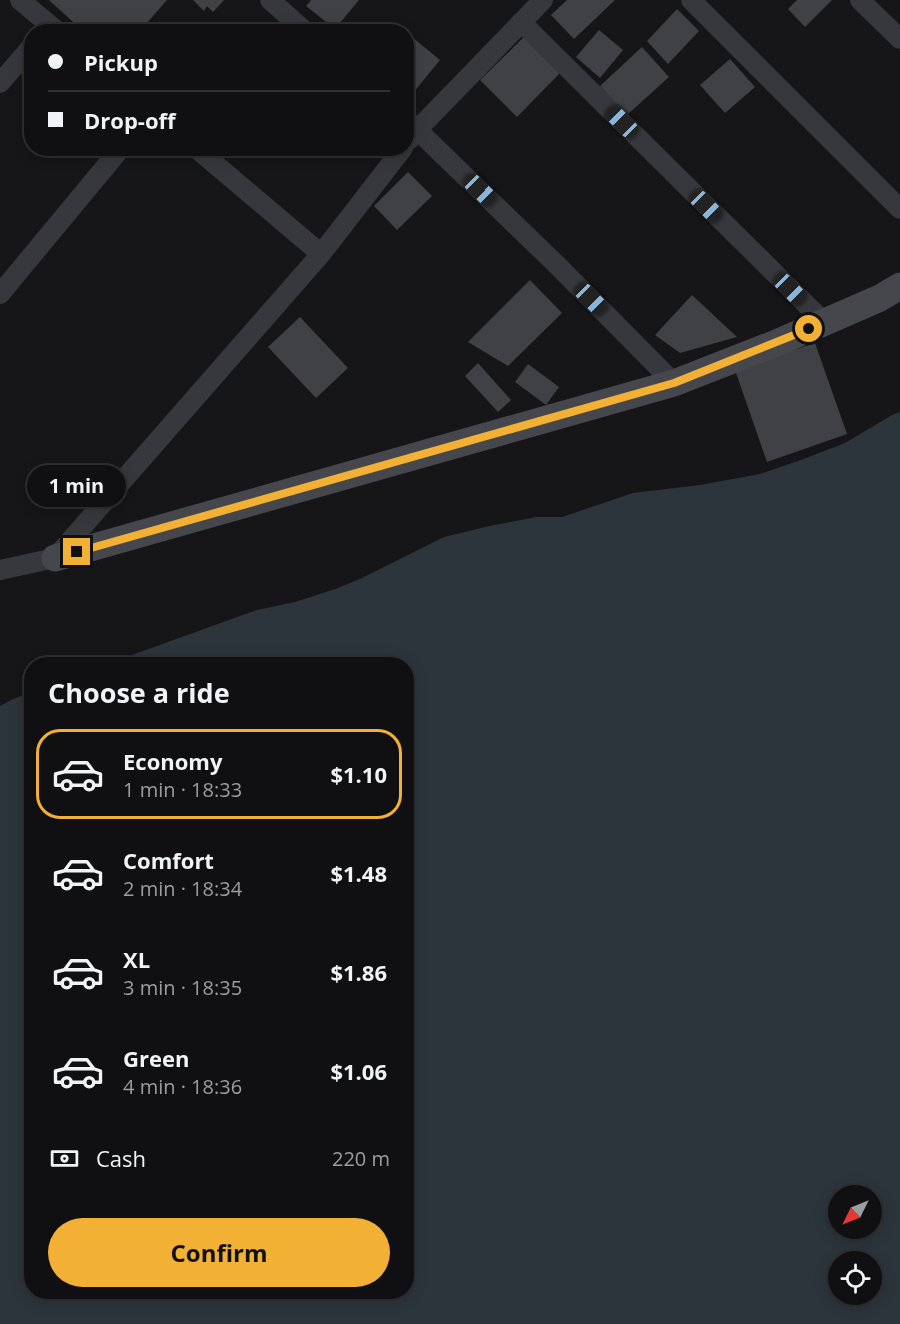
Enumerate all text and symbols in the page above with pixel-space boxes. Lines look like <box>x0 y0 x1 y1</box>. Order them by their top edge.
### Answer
text: Pickup <box>84 47 158 77</box>
car <box>603 103 641 141</box>
text: Drop-off <box>84 105 176 135</box>
car <box>461 171 499 209</box>
car <box>687 187 725 225</box>
car <box>771 270 809 308</box>
car <box>572 280 610 318</box>
route start <box>795 315 822 342</box>
callout: 1 min <box>28 465 127 507</box>
text: 1 min <box>49 472 104 499</box>
route end <box>63 538 90 565</box>
text: Choose a ride <box>48 674 230 711</box>
text: Economy <box>123 746 222 776</box>
icon: car <box>51 747 105 801</box>
text: $1.10 <box>330 759 387 789</box>
text: 1 min · 18:33 <box>123 776 242 803</box>
text: Comfort <box>123 845 214 875</box>
icon: car <box>51 846 105 900</box>
text: $1.48 <box>330 858 387 888</box>
text: 2 min · 18:34 <box>123 875 242 902</box>
text: XL <box>123 944 150 974</box>
icon: car <box>51 945 105 999</box>
text: $1.86 <box>330 957 387 987</box>
text: 3 min · 18:35 <box>123 974 242 1001</box>
text: Green <box>123 1043 189 1073</box>
icon: car <box>51 1044 105 1098</box>
text: $1.06 <box>330 1056 387 1086</box>
text: 4 min · 18:36 <box>123 1073 242 1100</box>
icon: cash <box>48 1142 81 1175</box>
text: Cash <box>96 1143 146 1173</box>
text: 220 m <box>332 1145 390 1172</box>
north arrow <box>828 1185 882 1239</box>
map controls <box>828 1185 882 1305</box>
button: Confirm <box>48 1218 390 1287</box>
button: locate <box>828 1251 882 1305</box>

